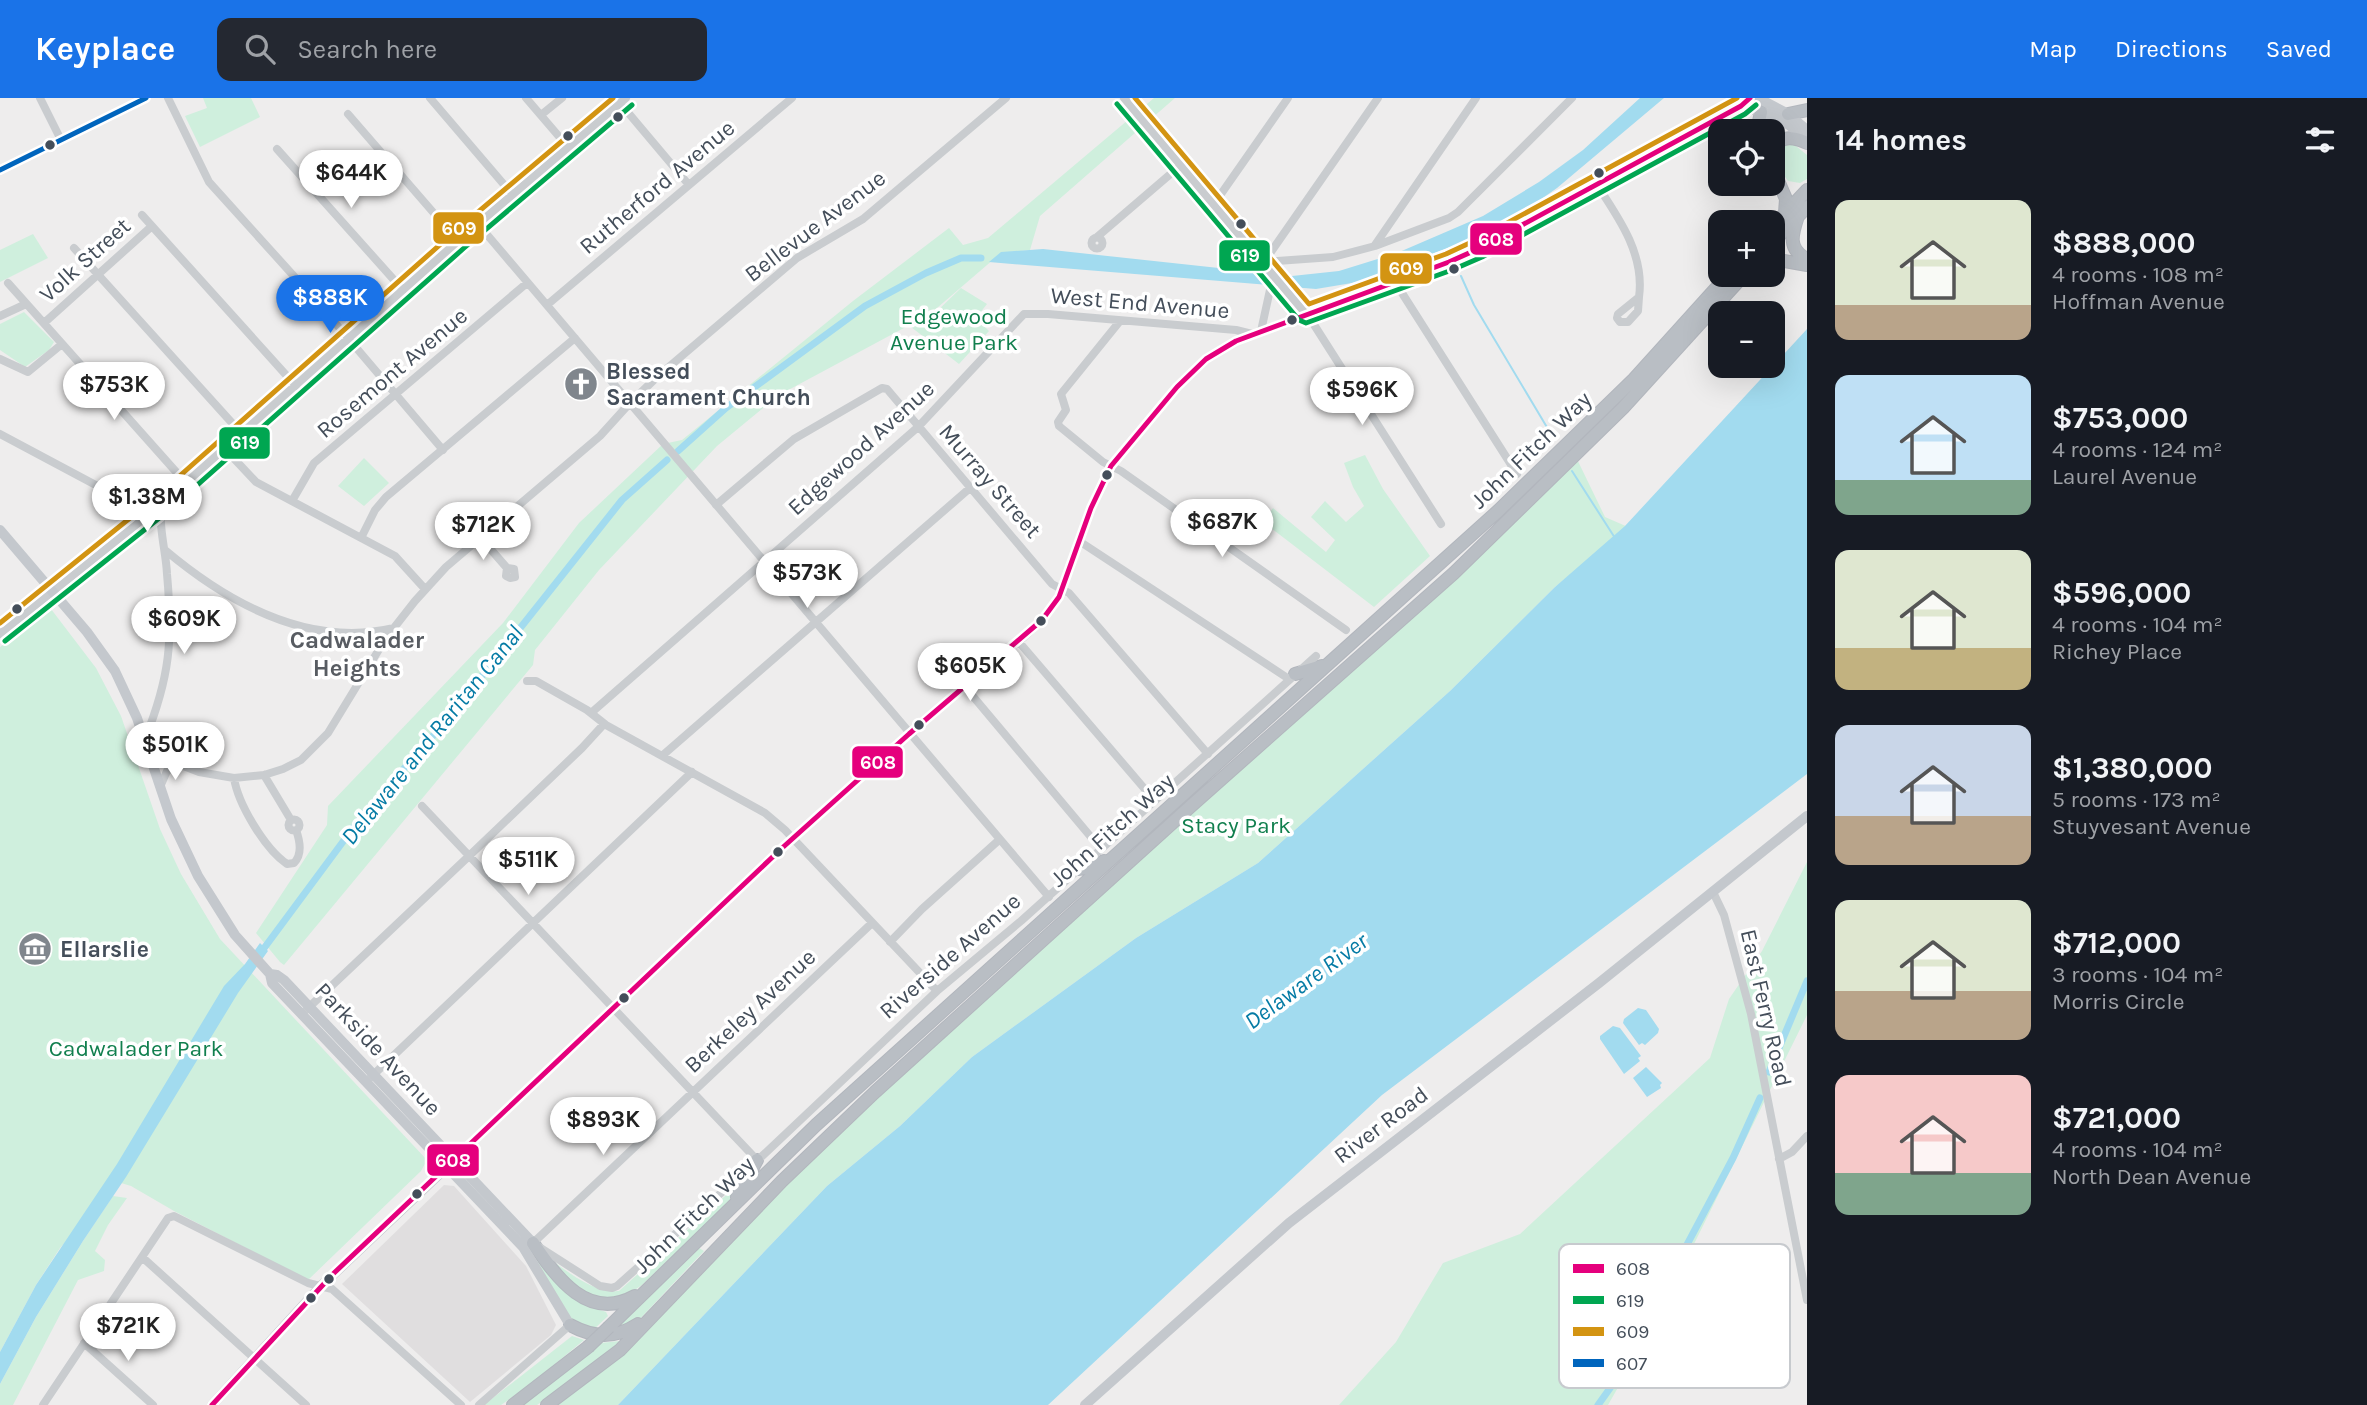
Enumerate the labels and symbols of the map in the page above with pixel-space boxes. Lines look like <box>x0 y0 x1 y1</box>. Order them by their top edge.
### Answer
unlabelled marker <box>611 110 625 124</box>
street label: Rutherford Avenue <box>574 114 740 260</box>
unlabelled marker <box>561 129 575 143</box>
unlabelled marker <box>43 138 57 152</box>
pin: $644K <box>302 150 400 210</box>
street label: Bellevue Avenue <box>739 164 891 288</box>
unlabelled marker <box>1592 166 1606 180</box>
line badge: 609 <box>432 211 485 245</box>
street label: Volk Street <box>34 212 136 308</box>
unlabelled marker <box>1234 217 1248 231</box>
text: 609 <box>441 218 477 240</box>
line badge: 608 <box>1469 222 1523 256</box>
text: 608 <box>1478 229 1514 251</box>
line badge: 619 <box>1218 239 1271 272</box>
text: 619 <box>1230 245 1260 267</box>
line badge: 609 <box>1379 252 1433 285</box>
text: 609 <box>1388 258 1424 280</box>
unlabelled marker <box>1447 262 1461 276</box>
pin: $888K <box>281 275 379 335</box>
street label: West End Avenue <box>1049 282 1231 324</box>
street label: Rosemont Avenue <box>311 302 473 444</box>
park label: Edgewood Avenue Park <box>890 303 1018 356</box>
unlabelled marker <box>1285 313 1299 327</box>
place label: Blessed Sacrament Church <box>606 358 811 411</box>
pin: $753K <box>65 362 163 422</box>
church icon: Blessed Sacrament Church <box>562 365 600 403</box>
pin: $596K <box>1313 368 1411 427</box>
street label: Edgewood Avenue <box>782 375 940 521</box>
street label: John Fitch Way <box>1465 386 1597 514</box>
street label: Murray Street <box>933 419 1047 544</box>
line badge: 619 <box>218 426 271 460</box>
text: 619 <box>230 432 260 454</box>
unlabelled marker <box>1100 468 1114 482</box>
pin: $1.38M <box>90 474 204 534</box>
pin: $687K <box>1173 500 1271 559</box>
pin: $712K <box>434 503 532 562</box>
pin: $573K <box>758 550 856 610</box>
pin: $609K <box>135 596 233 656</box>
unlabelled marker <box>10 602 24 616</box>
unlabelled marker <box>1034 614 1048 628</box>
water label: Delaware and Raritan Canal <box>335 620 529 850</box>
district label: Cadwalader Heights <box>290 626 425 682</box>
pin: $605K <box>921 644 1019 703</box>
unlabelled marker <box>912 718 926 732</box>
pin: $501K <box>126 722 224 782</box>
line badge: 608 <box>851 745 904 779</box>
text: 608 <box>860 752 896 774</box>
street label: John Fitch Way <box>1045 767 1180 893</box>
park label: Stacy Park <box>1181 812 1291 839</box>
pin: $511K <box>479 838 577 897</box>
unlabelled marker <box>771 845 785 859</box>
street label: Riverside Avenue <box>874 887 1026 1025</box>
water label: Delaware River <box>1239 926 1374 1035</box>
street label: East Ferry Road <box>1735 927 1797 1089</box>
museum icon: Ellarslie <box>16 930 54 968</box>
place label: Ellarslie <box>60 936 149 963</box>
street label: Berkeley Avenue <box>679 943 821 1079</box>
street label: Parkside Avenue <box>309 977 447 1121</box>
unlabelled marker <box>617 991 631 1005</box>
park label: Cadwalader Park <box>49 1035 223 1062</box>
street label: River Road <box>1329 1081 1433 1169</box>
pin: $893K <box>554 1098 652 1157</box>
line badge: 608 <box>426 1143 480 1177</box>
text: 608 <box>435 1150 471 1172</box>
street label: John Fitch Way <box>628 1151 760 1279</box>
unlabelled marker <box>410 1187 424 1201</box>
legend <box>1559 1244 1790 1388</box>
text: 608 <box>1616 1258 1650 1280</box>
unlabelled marker <box>322 1272 336 1286</box>
text: 619 <box>1616 1290 1644 1312</box>
unlabelled marker <box>304 1291 318 1305</box>
pin: $721K <box>79 1304 177 1363</box>
text: 609 <box>1616 1321 1649 1343</box>
text: 607 <box>1616 1353 1647 1375</box>

